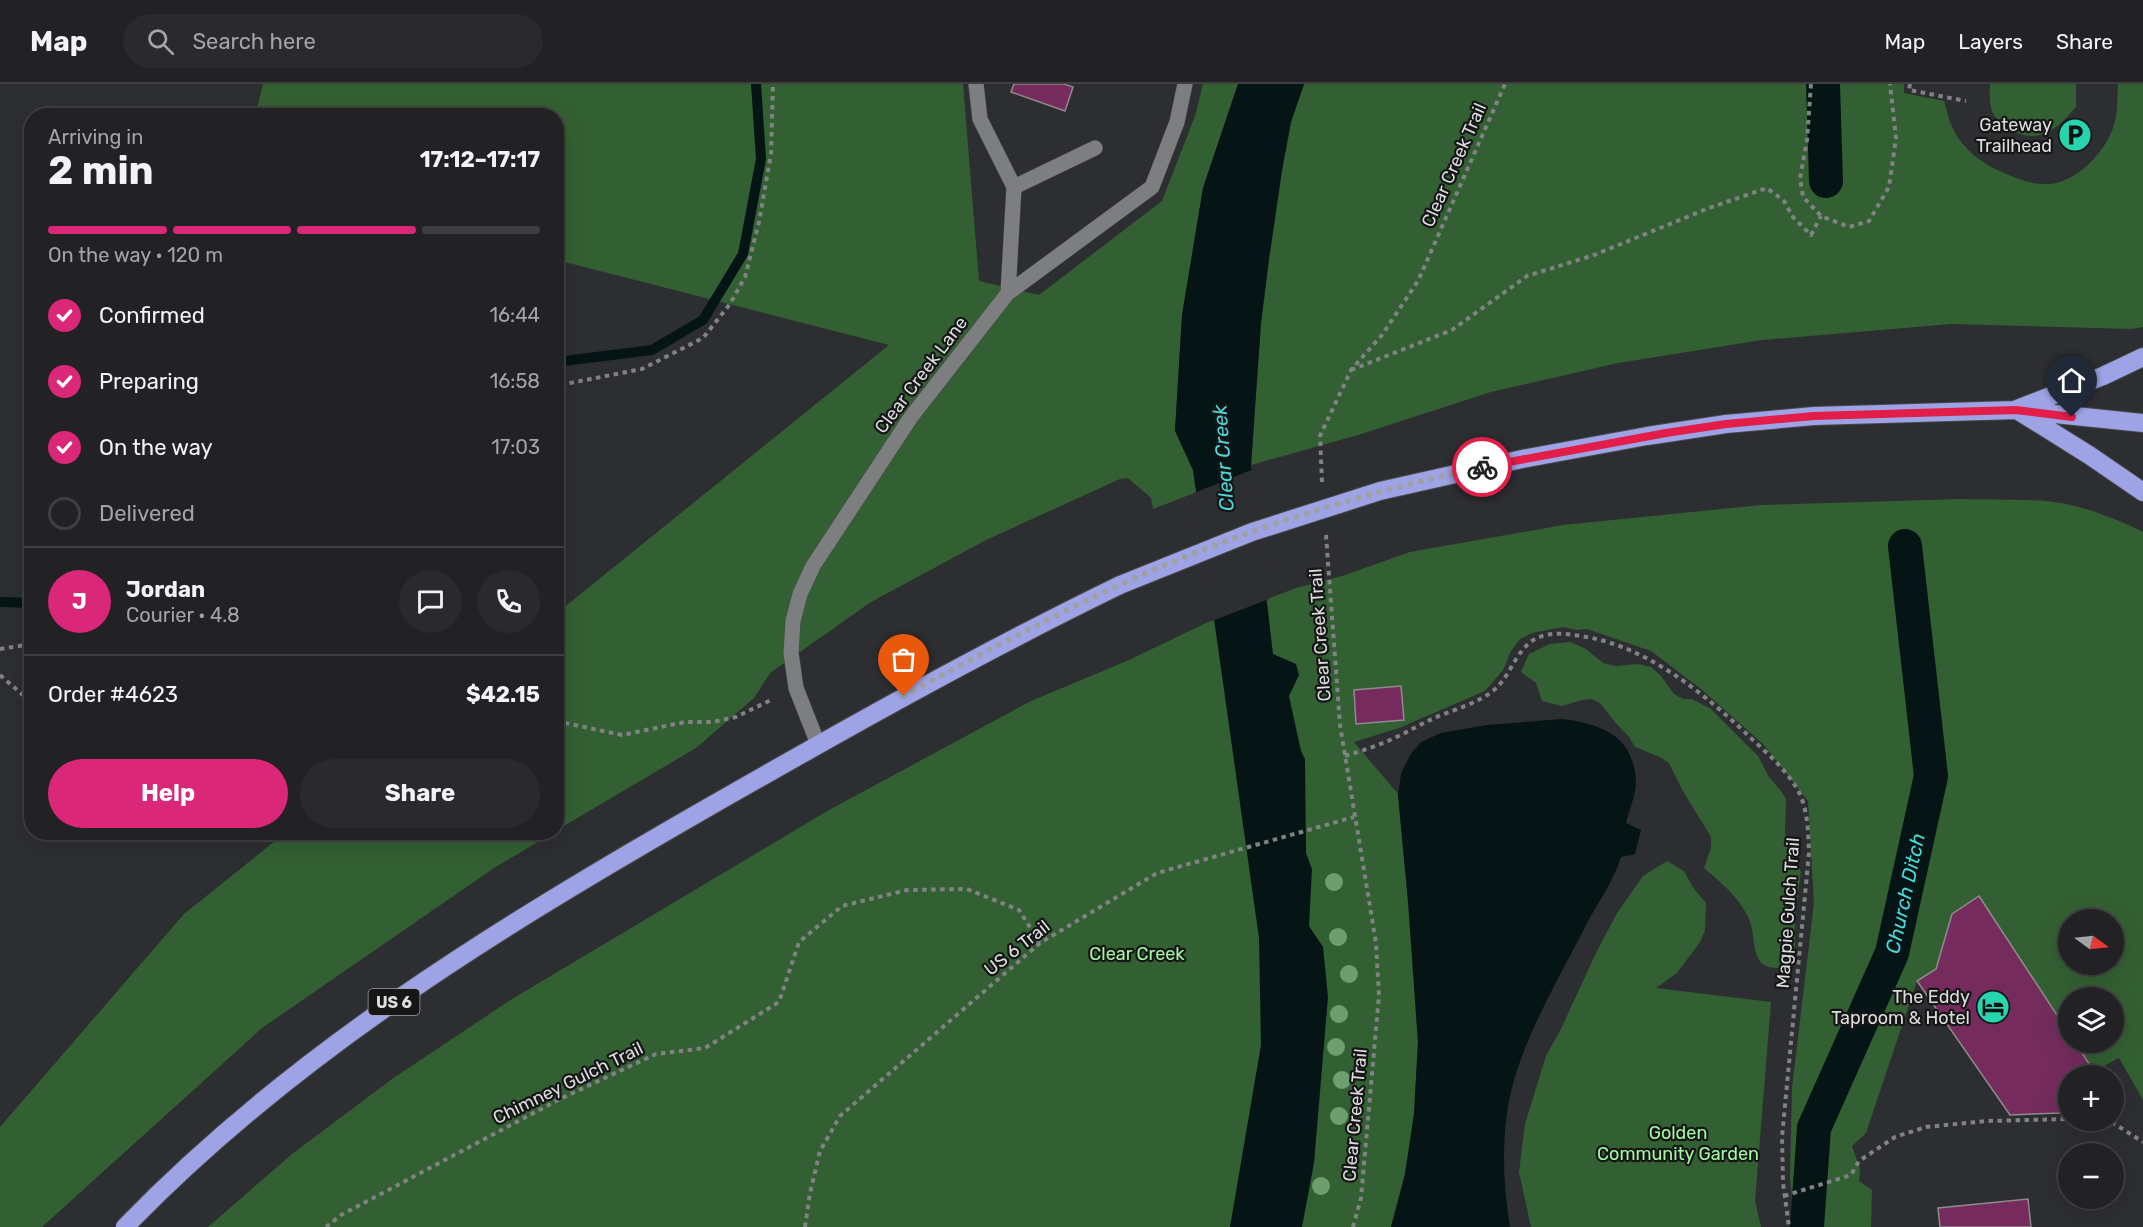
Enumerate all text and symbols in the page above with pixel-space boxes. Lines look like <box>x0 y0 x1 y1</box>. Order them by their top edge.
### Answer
search box <box>123 14 543 68</box>
text: Map <box>30 25 87 58</box>
icon: search <box>144 25 177 58</box>
text: Search here <box>192 28 316 55</box>
text: Map <box>1884 29 1925 54</box>
text: Layers <box>1958 29 2023 54</box>
text: Share <box>2056 29 2113 54</box>
street label: Clear Creek Trail <box>1417 100 1491 230</box>
place label: Gateway Trailhead <box>1976 114 2052 157</box>
parking icon: Gateway Trailhead <box>2057 117 2093 153</box>
text: Arriving in <box>48 125 143 149</box>
text: 17:12–17:17 <box>420 146 540 173</box>
text: 2 min <box>48 148 154 194</box>
text: On the way · 120 m <box>48 243 223 267</box>
icon: check <box>48 299 81 332</box>
text: Confirmed <box>99 302 205 329</box>
text: 16:44 <box>489 303 540 327</box>
street label: Clear Creek Lane <box>870 312 972 438</box>
pin <box>2046 355 2097 417</box>
icon: home <box>2055 364 2088 397</box>
icon: check <box>48 365 81 398</box>
text: Preparing <box>99 368 199 395</box>
text: 16:58 <box>490 369 540 393</box>
water label: Clear Creek <box>1207 403 1239 512</box>
icon: check <box>48 431 81 464</box>
text: On the way <box>99 434 213 461</box>
text: 17:03 <box>491 435 540 459</box>
courier <box>1452 437 1512 497</box>
icon: bike <box>1466 451 1499 484</box>
text: Delivered <box>99 500 195 527</box>
street label: Clear Creek Trail <box>1304 568 1336 702</box>
button: chat <box>399 570 462 633</box>
button: phone <box>477 570 540 633</box>
text: Jordan <box>126 576 205 603</box>
text: J <box>72 588 87 615</box>
text: Courier · 4.8 <box>126 603 240 627</box>
pin <box>878 634 929 696</box>
icon: bag <box>887 643 920 676</box>
text: Order #4623 <box>48 681 178 708</box>
text: $42.15 <box>466 681 540 708</box>
button: Help <box>48 759 288 828</box>
button: Share <box>300 759 540 828</box>
water label: Church Ditch <box>1880 831 1930 956</box>
street label: Magpie Gulch Trail <box>1772 837 1804 989</box>
north arrow <box>2058 909 2124 975</box>
map controls <box>2058 909 2124 1209</box>
street label: US 6 Trail <box>980 916 1054 980</box>
park label: Clear Creek <box>1089 943 1185 965</box>
place label: The Eddy Taproom & Hotel <box>1831 986 1970 1029</box>
button: layers <box>2058 987 2124 1053</box>
road number: US 6 <box>368 989 420 1015</box>
hotel icon: The Eddy Taproom & Hotel <box>1975 989 2011 1025</box>
street label: Chimney Gulch Trail <box>489 1037 647 1129</box>
street label: Clear Creek Trail <box>1338 1048 1372 1182</box>
button: + <box>2058 1065 2124 1131</box>
park label: Golden Community Garden <box>1597 1122 1759 1165</box>
button: − <box>2058 1143 2124 1209</box>

